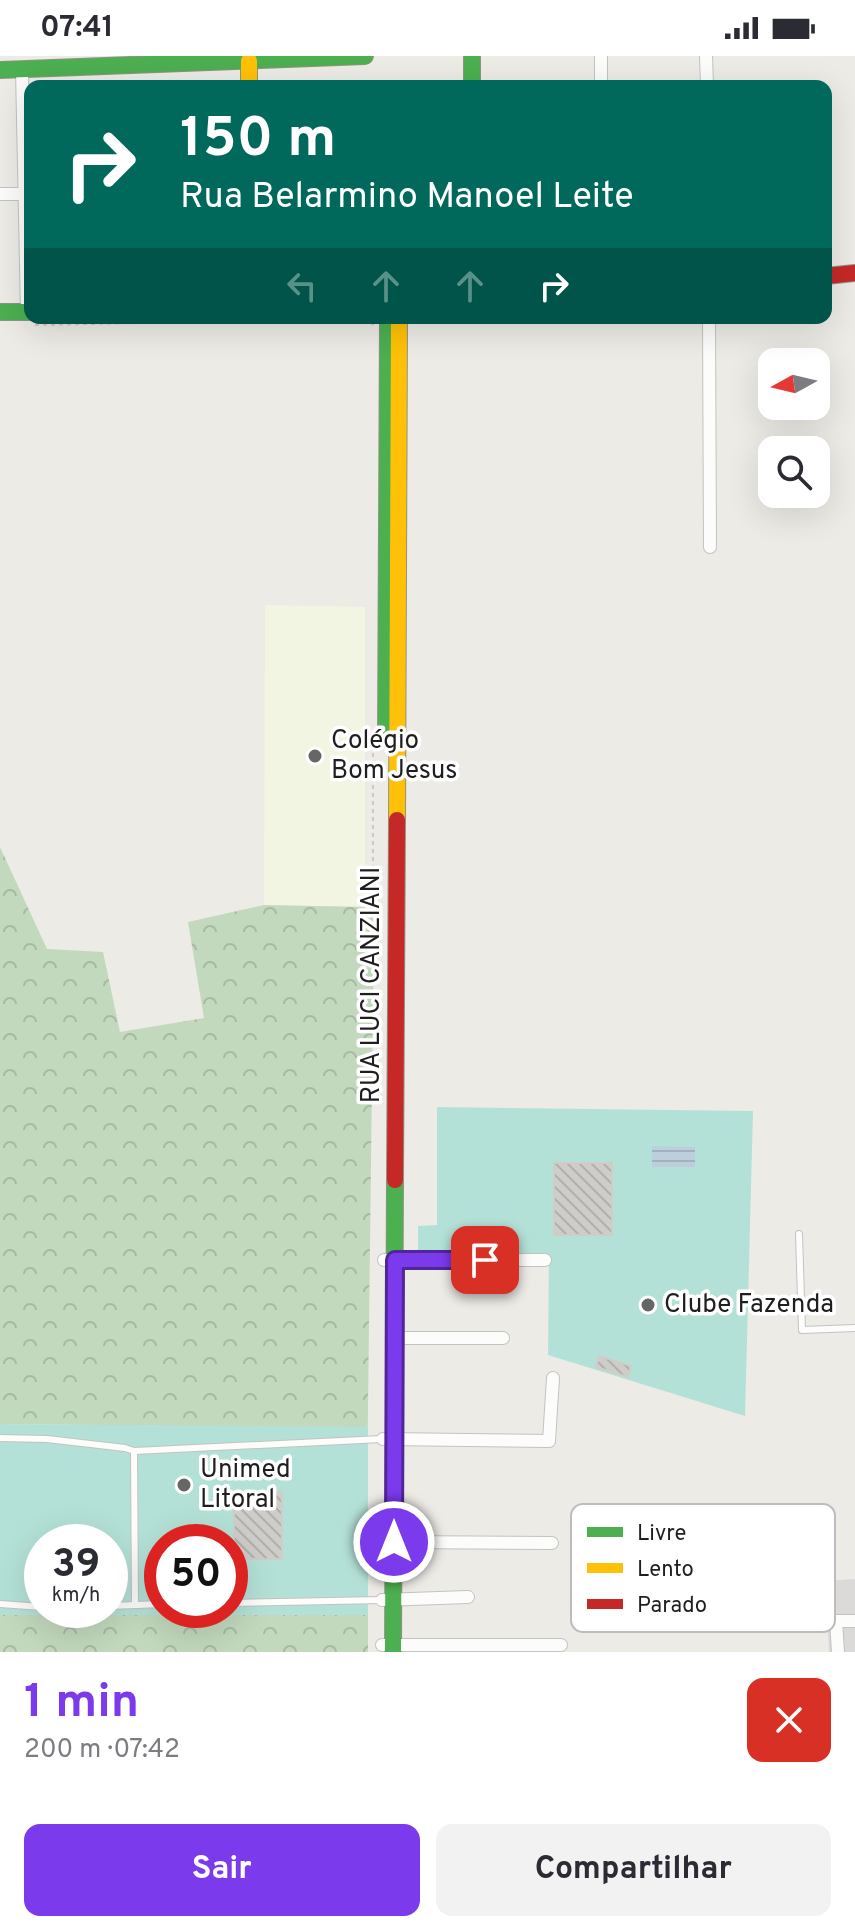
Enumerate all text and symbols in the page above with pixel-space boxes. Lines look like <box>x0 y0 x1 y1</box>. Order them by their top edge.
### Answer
text: 07:41 <box>40 10 114 47</box>
text: 150 m <box>180 106 336 176</box>
icon: right <box>48 112 152 216</box>
text: Rua Belarmino Manoel Leite <box>180 175 634 221</box>
icon: left <box>280 264 324 308</box>
icon: ahead <box>364 264 408 308</box>
icon: ahead <box>448 264 492 308</box>
icon: right <box>532 264 576 308</box>
north arrow <box>758 348 830 420</box>
map controls <box>758 348 830 508</box>
button: search <box>758 436 830 508</box>
place label: Colégio Bom Jesus <box>331 725 458 788</box>
marker: Colégio Bom Jesus <box>306 747 324 765</box>
street label: RUA LUCI CANZIANI <box>356 867 389 1103</box>
pin <box>451 1226 519 1294</box>
icon: arrive <box>463 1238 507 1282</box>
place label: Clube Fazenda <box>664 1289 834 1322</box>
marker: Clube Fazenda <box>639 1296 657 1314</box>
place label: Unimed Litoral <box>200 1454 291 1517</box>
marker: Unimed Litoral <box>175 1476 193 1494</box>
position arrow <box>352 1500 436 1584</box>
legend <box>571 1504 835 1632</box>
text: Livre <box>637 1521 686 1548</box>
speed limit sign: 50 <box>144 1524 248 1628</box>
text: 39 <box>52 1541 100 1591</box>
text: Lento <box>637 1557 694 1584</box>
text: km/h <box>52 1583 100 1609</box>
text: Parado <box>637 1593 707 1620</box>
text: 1 min <box>24 1674 139 1734</box>
button: close <box>747 1678 831 1762</box>
text: 200 m · 07:42 <box>24 1734 180 1767</box>
button: Sair <box>24 1824 420 1916</box>
button: Compartilhar <box>436 1824 831 1916</box>

